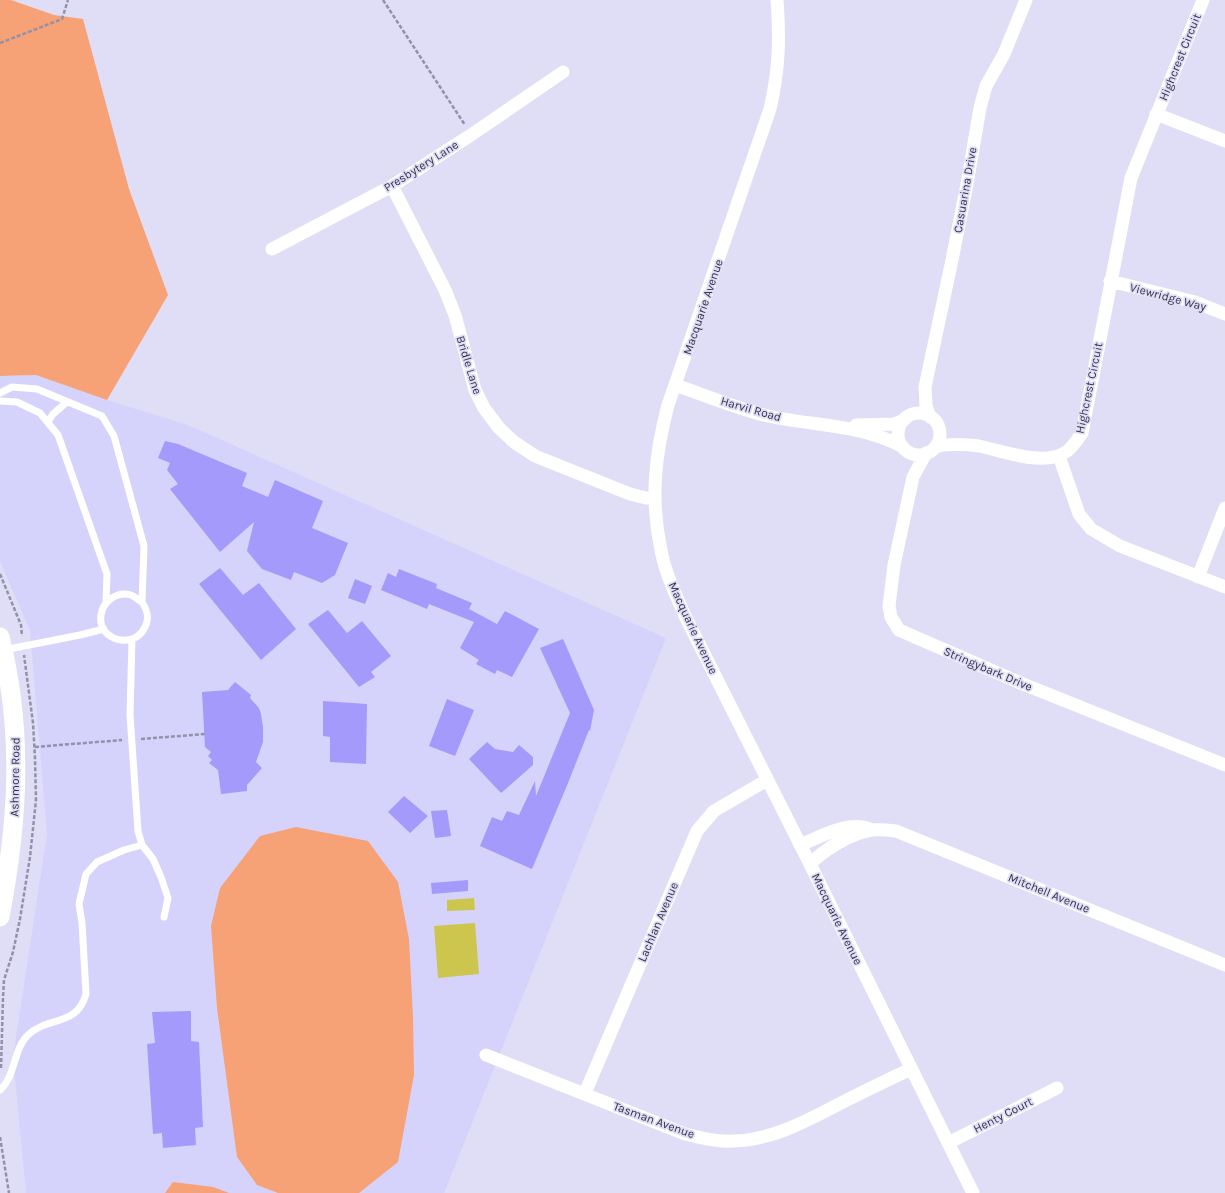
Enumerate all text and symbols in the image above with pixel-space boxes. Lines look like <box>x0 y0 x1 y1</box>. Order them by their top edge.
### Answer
street label: Highcrest Circuit <box>1156 11 1204 103</box>
street label: Presbytery Lane <box>381 137 461 195</box>
street label: Casuarina Drive <box>951 146 979 234</box>
street label: Macquarie Avenue <box>680 257 726 357</box>
street label: Viewridge Way <box>1128 280 1208 314</box>
street label: Bridle Lane <box>453 334 485 396</box>
street label: Highcrest Circuit <box>1073 341 1106 435</box>
street label: Harvil Road <box>719 394 783 424</box>
street label: Macquarie Avenue <box>665 580 721 676</box>
street label: Stringybark Drive <box>941 644 1035 694</box>
street label: Ashmore Road <box>7 737 23 817</box>
street label: Mitchell Avenue <box>1006 870 1092 916</box>
street label: Macquarie Avenue <box>809 871 865 967</box>
street label: Lachlan Avenue <box>635 880 681 964</box>
street label: Henty Court <box>971 1094 1035 1136</box>
street label: Tasman Avenue <box>612 1099 696 1141</box>

